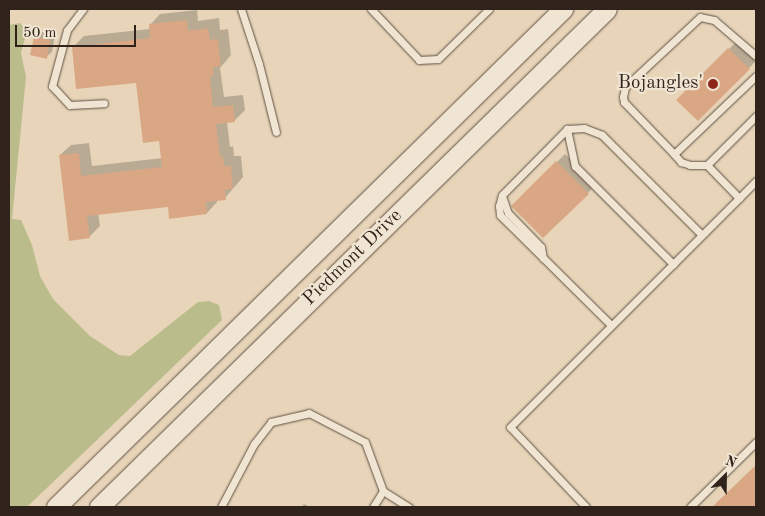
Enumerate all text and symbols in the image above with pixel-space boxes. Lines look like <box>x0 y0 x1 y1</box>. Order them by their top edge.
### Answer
scale bar <box>18 15 139 47</box>
text: 50 m <box>23 26 57 41</box>
place label: Bojangles' <box>618 73 703 95</box>
marker: Bojangles' <box>707 78 719 90</box>
street label: Piedmont Drive <box>299 205 407 311</box>
north arrow <box>700 451 750 501</box>
text: N <box>723 454 739 471</box>

